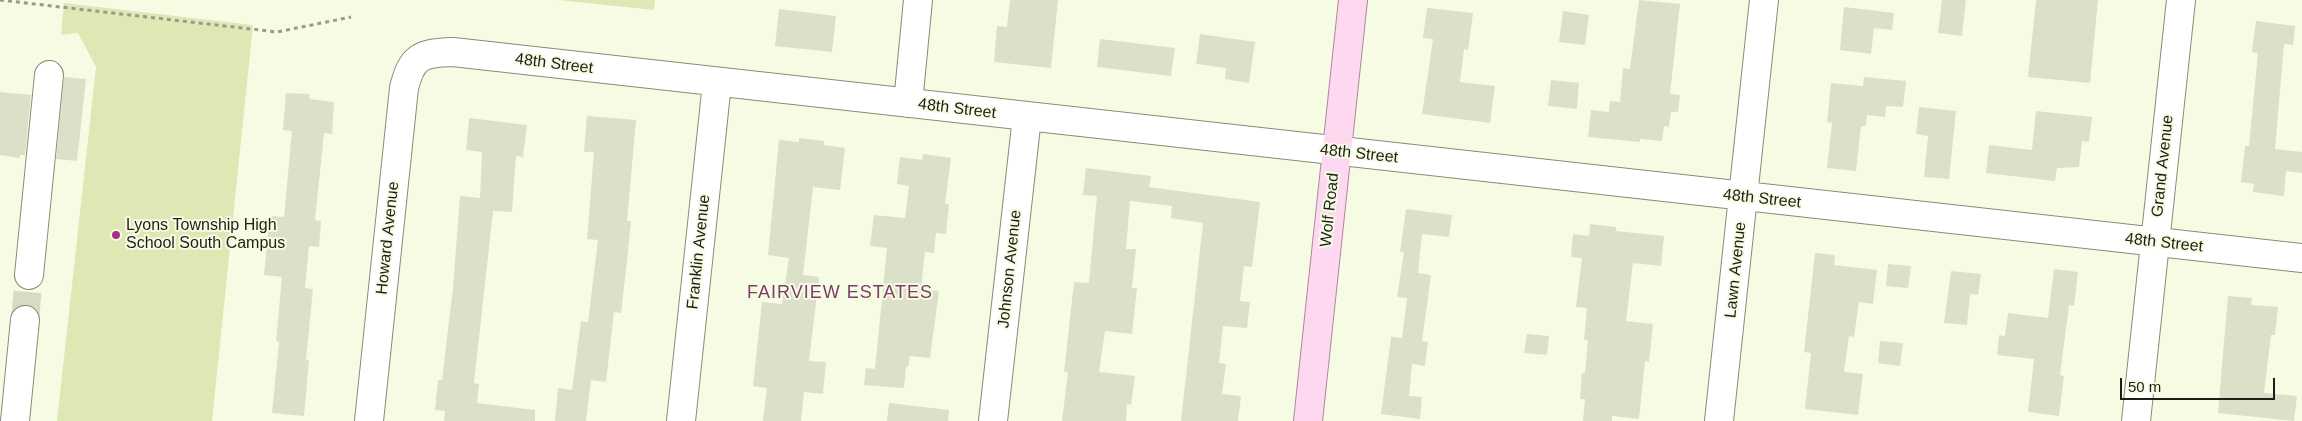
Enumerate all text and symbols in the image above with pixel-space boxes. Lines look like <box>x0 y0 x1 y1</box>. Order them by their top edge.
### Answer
street label: 48th Street <box>514 50 594 78</box>
street label: 48th Street <box>917 95 997 123</box>
street label: Grand Avenue <box>2148 114 2178 218</box>
street label: 48th Street <box>1319 140 1399 168</box>
street label: Wolf Road <box>1317 172 1343 248</box>
street label: Howard Avenue <box>373 181 403 295</box>
street label: 48th Street <box>1722 185 1802 213</box>
street label: Franklin Avenue <box>683 194 715 310</box>
street label: Johnson Avenue <box>994 209 1026 329</box>
place label: Lyons Township High School South Campus <box>126 216 285 254</box>
street label: Lawn Avenue <box>1721 221 1751 319</box>
marker: Lyons Township High School South Campus <box>110 229 122 241</box>
street label: 48th Street <box>2124 229 2204 257</box>
district label: FAIRVIEW ESTATES <box>745 282 935 304</box>
scale bar <box>2122 368 2277 400</box>
text: 50 m <box>2128 378 2161 395</box>

